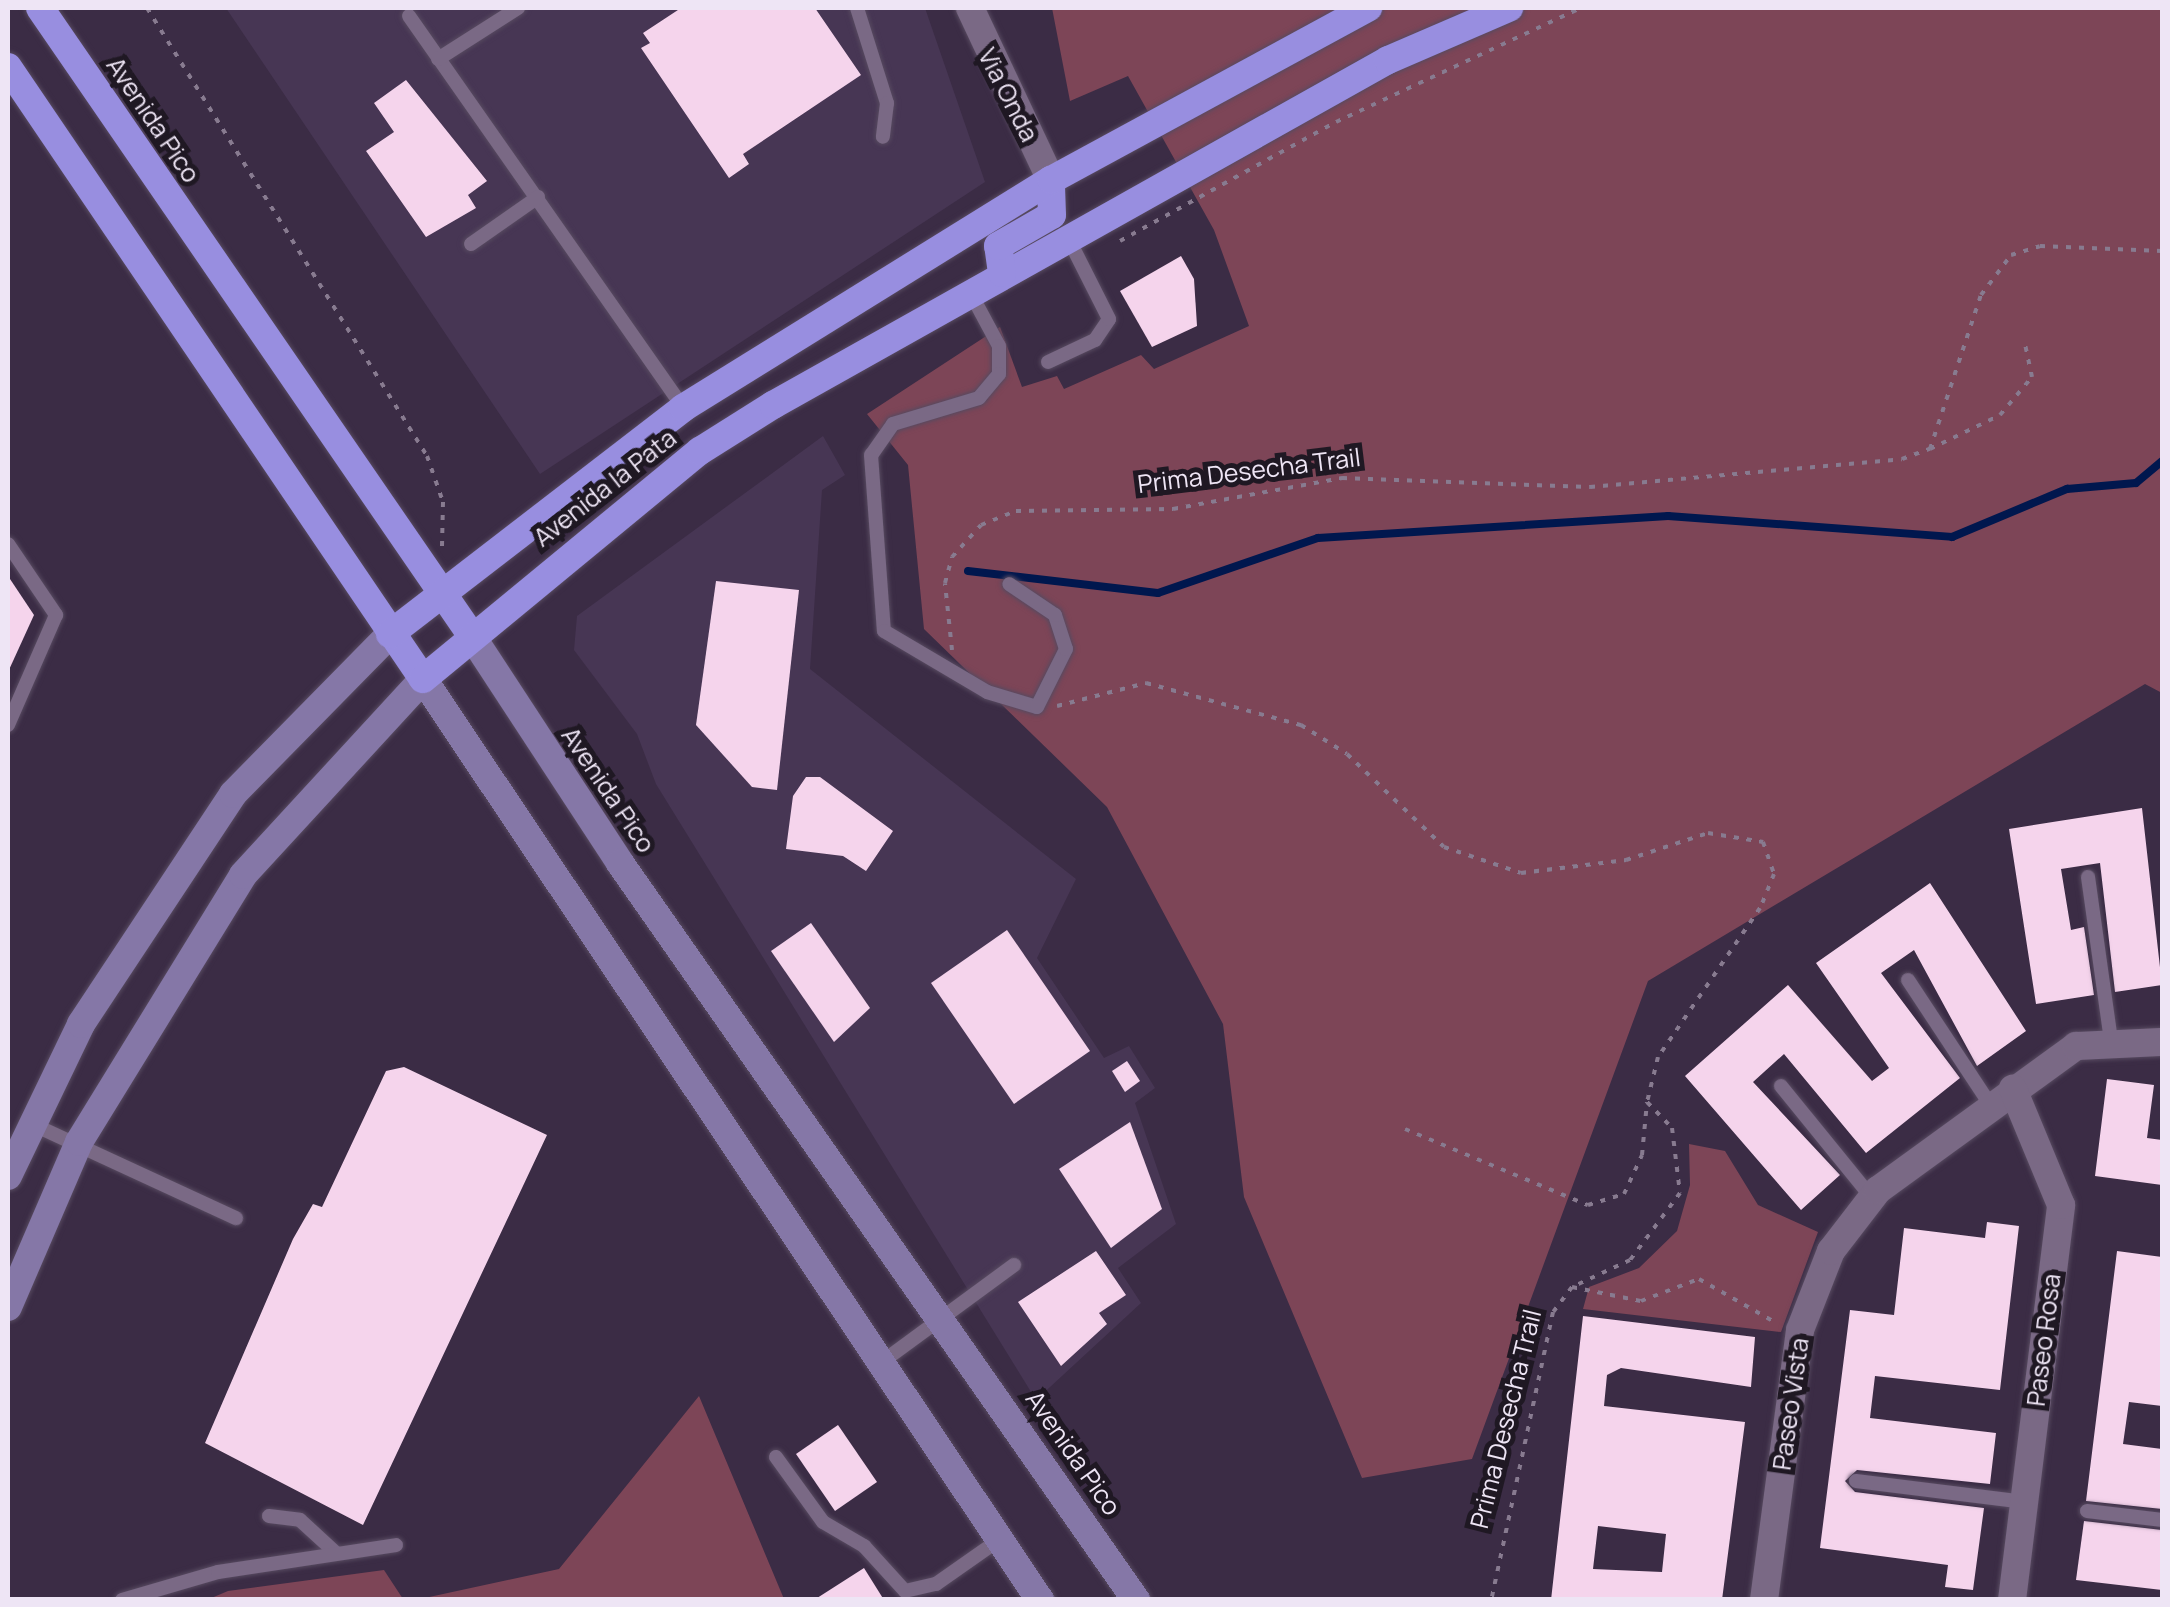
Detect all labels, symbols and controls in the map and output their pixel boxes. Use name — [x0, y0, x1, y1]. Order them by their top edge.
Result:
street label: Via Onda — [972, 43, 1044, 147]
street label: Avenida Pico — [100, 52, 206, 188]
street label: Avenida la Pata — [528, 423, 682, 553]
street label: Prima Desecha Trail — [1136, 442, 1362, 500]
street label: Avenida Pico — [555, 722, 661, 858]
street label: Paseo Rosa — [2021, 1272, 2067, 1408]
street label: Prima Desecha Trail — [1464, 1306, 1548, 1532]
street label: Paseo Vista — [1767, 1336, 1815, 1472]
street label: Avenida Pico — [1019, 1385, 1127, 1521]

